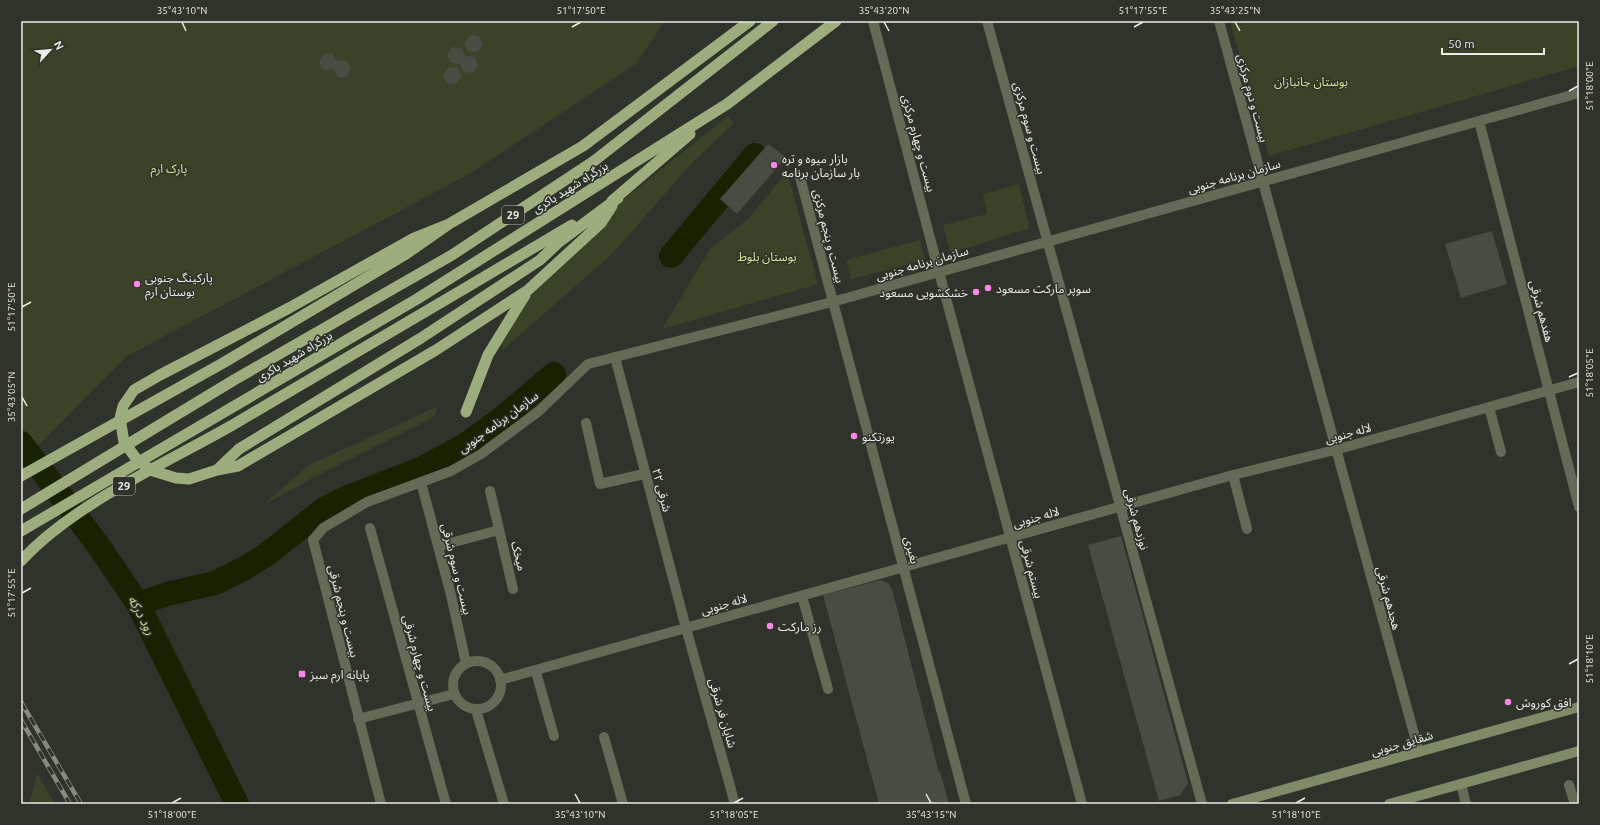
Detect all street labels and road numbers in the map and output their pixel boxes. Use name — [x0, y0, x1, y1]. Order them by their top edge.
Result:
street label: بیست و دوم مرکزی — [1232, 52, 1271, 144]
street label: بیست و سوم مرکزی — [1009, 80, 1049, 176]
street label: بیست و چهارم مرکزی — [897, 93, 938, 194]
street label: سازمان برنامه جنوبی — [1186, 157, 1282, 196]
street label: بزرگراه شهید باکری — [530, 159, 611, 216]
street label: بیست و پنجم مرکزی — [808, 188, 847, 285]
road number: 29 — [502, 206, 524, 224]
street label: سازمان برنامه جنوبی — [874, 244, 970, 283]
street label: هفدهم شرقی — [1525, 279, 1557, 344]
street label: بزرگراه شهید باکری — [254, 328, 335, 385]
street label: سازمان برنامه جنوبی — [455, 389, 541, 456]
street label: لاله جنوبی — [1323, 421, 1373, 446]
street label: ۲۲ شرقی — [649, 467, 674, 513]
road number: 29 — [113, 477, 135, 495]
street label: نوزدهم شرقی — [1120, 487, 1151, 552]
street label: لاله جنوبی — [1011, 504, 1061, 531]
street label: بیست و سوم شرقی — [436, 522, 475, 617]
street label: بغیری — [901, 535, 922, 565]
street label: بیستم شرقی — [1015, 538, 1046, 600]
street label: میخک — [508, 540, 529, 572]
street label: بیست و پنجم شرقی — [323, 563, 362, 659]
street label: هجدهم شرقی — [1371, 565, 1404, 632]
street label: لاله جنوبی — [699, 591, 749, 618]
street label: بیست و چهارم شرقی — [398, 613, 439, 713]
street label: شایان فر شرقی — [706, 677, 739, 750]
street label: شقایق جنوبی — [1370, 728, 1435, 760]

